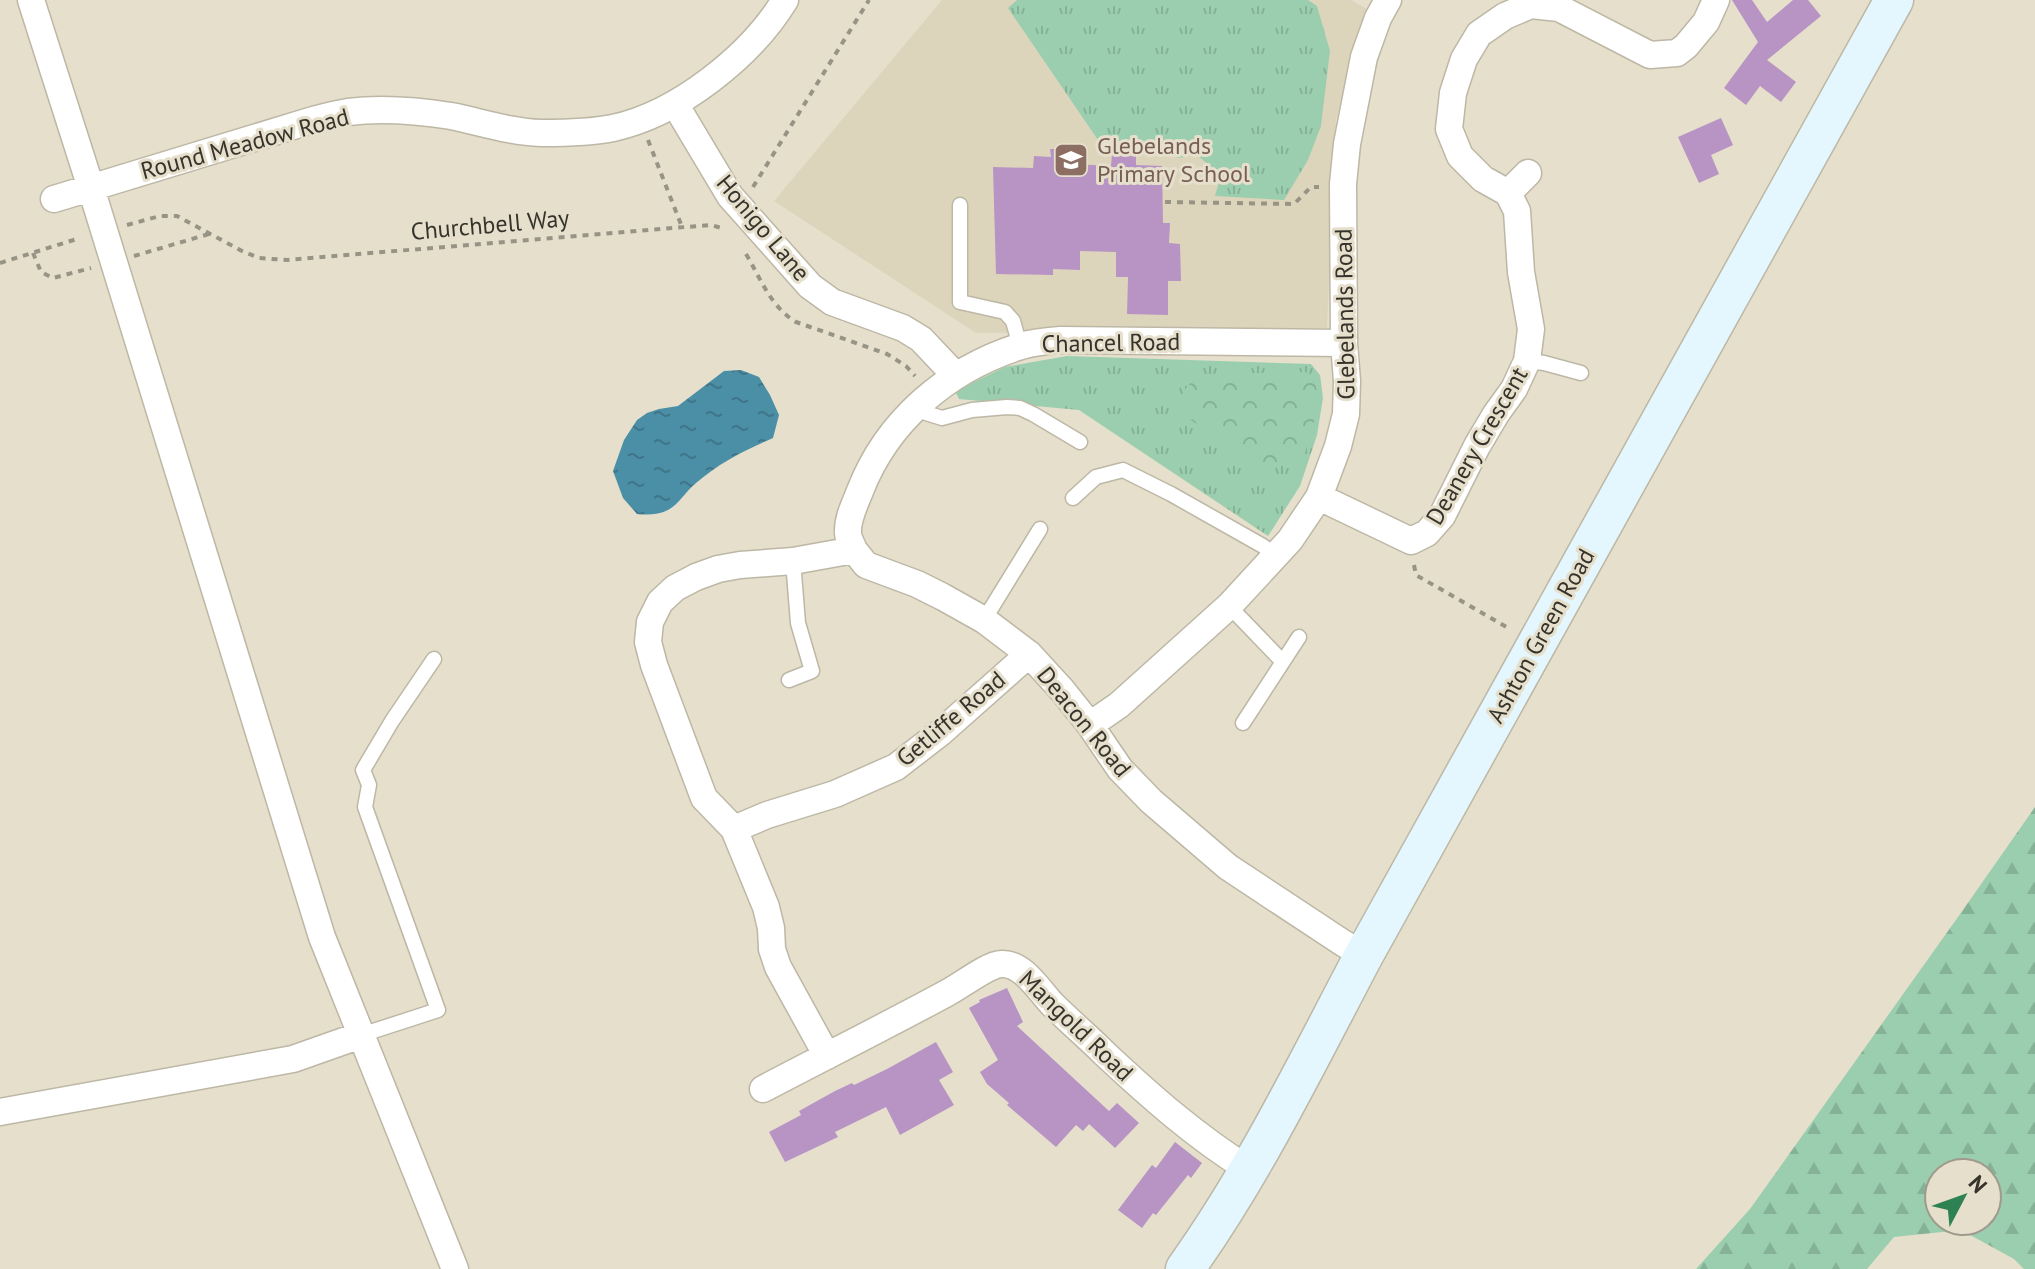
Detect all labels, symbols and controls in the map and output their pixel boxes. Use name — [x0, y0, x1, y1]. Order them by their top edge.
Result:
street label: Round Meadow Road — [137, 101, 352, 186]
place label: Glebelands Primary School — [1097, 130, 1250, 189]
school or university icon: Glebelands Primary School — [1052, 141, 1090, 179]
street label: Honigo Lane — [710, 168, 817, 287]
street label: Churchbell Way — [409, 202, 570, 247]
street label: Glebelands Road — [1328, 228, 1361, 400]
street label: Chancel Road — [1041, 326, 1181, 359]
street label: Deanery Crescent — [1419, 361, 1534, 530]
street label: Ashton Green Road — [1480, 543, 1601, 728]
street label: Deacon Road — [1030, 660, 1138, 783]
street label: Getliffe Road — [890, 664, 1012, 773]
street label: Mangold Road — [1013, 963, 1140, 1088]
north arrow — [1923, 1157, 2003, 1237]
text: N — [1963, 1169, 1993, 1199]

